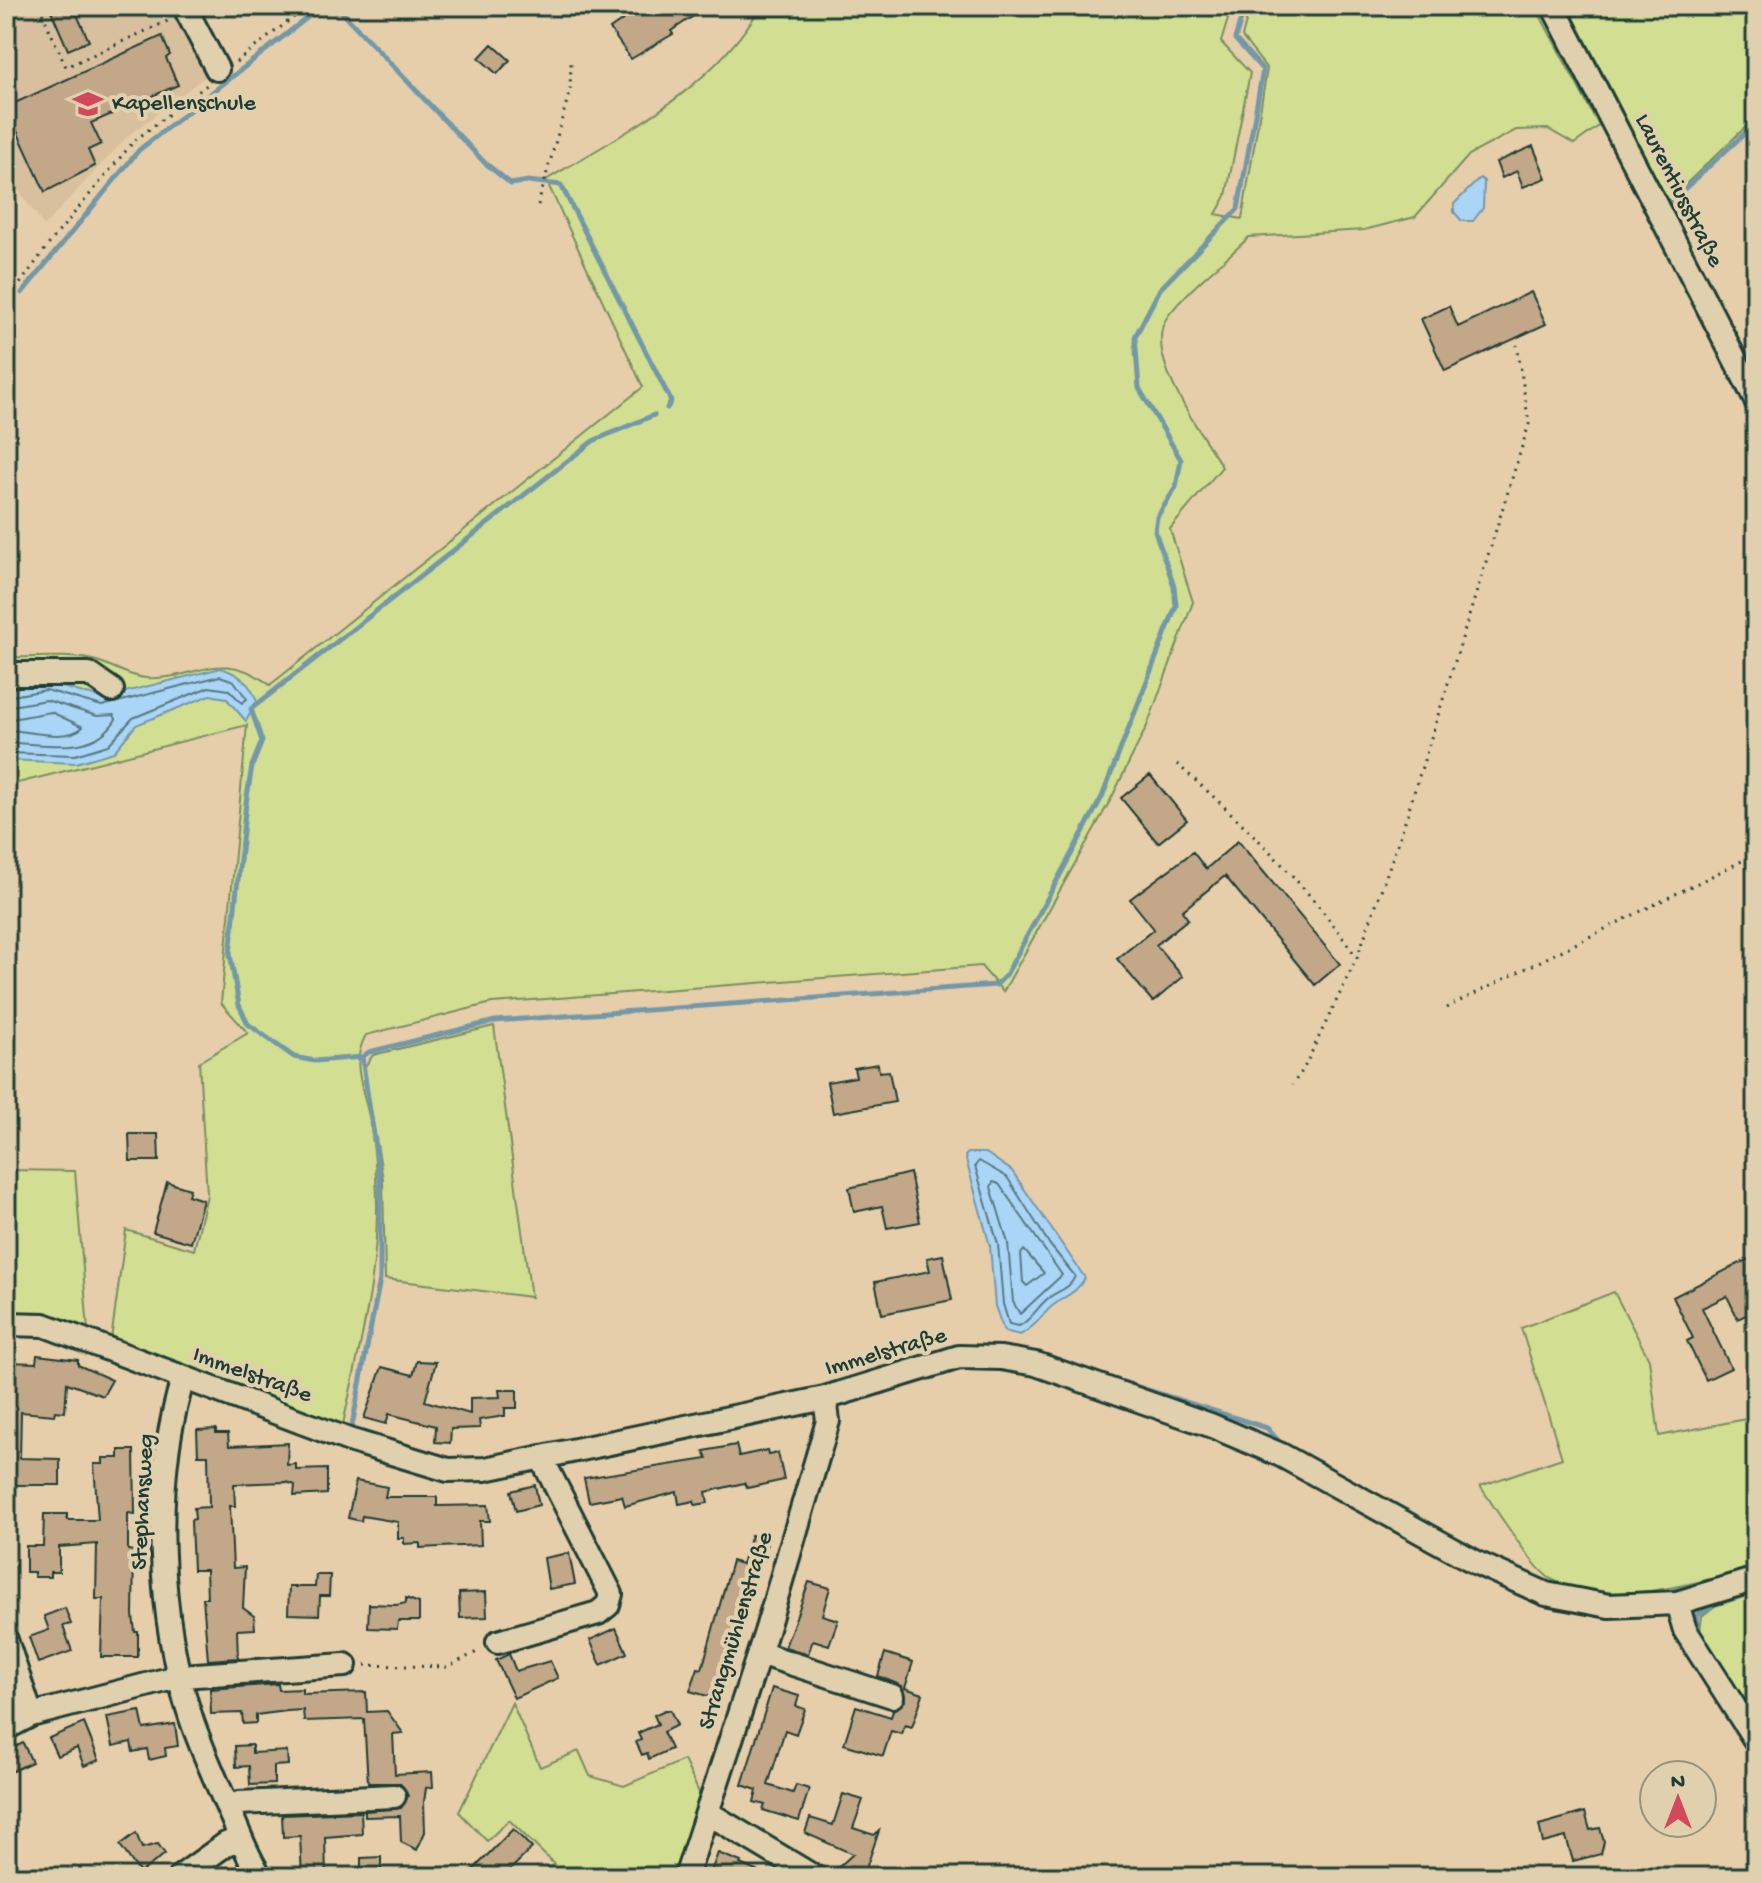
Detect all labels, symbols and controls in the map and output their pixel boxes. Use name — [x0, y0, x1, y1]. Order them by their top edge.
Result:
school or university icon: Kapellenschule — [71, 87, 105, 121]
place label: Kapellenschule — [112, 90, 257, 119]
street label: Laurentiusstraße — [1627, 109, 1729, 273]
street label: Immelstraße — [822, 1322, 951, 1384]
street label: Immelstraße — [188, 1341, 316, 1411]
street label: Stephansweg — [126, 1433, 162, 1571]
street label: Strangmühlenstraße — [693, 1528, 781, 1733]
north arrow — [1638, 1759, 1718, 1839]
text: N — [1671, 1770, 1685, 1796]

